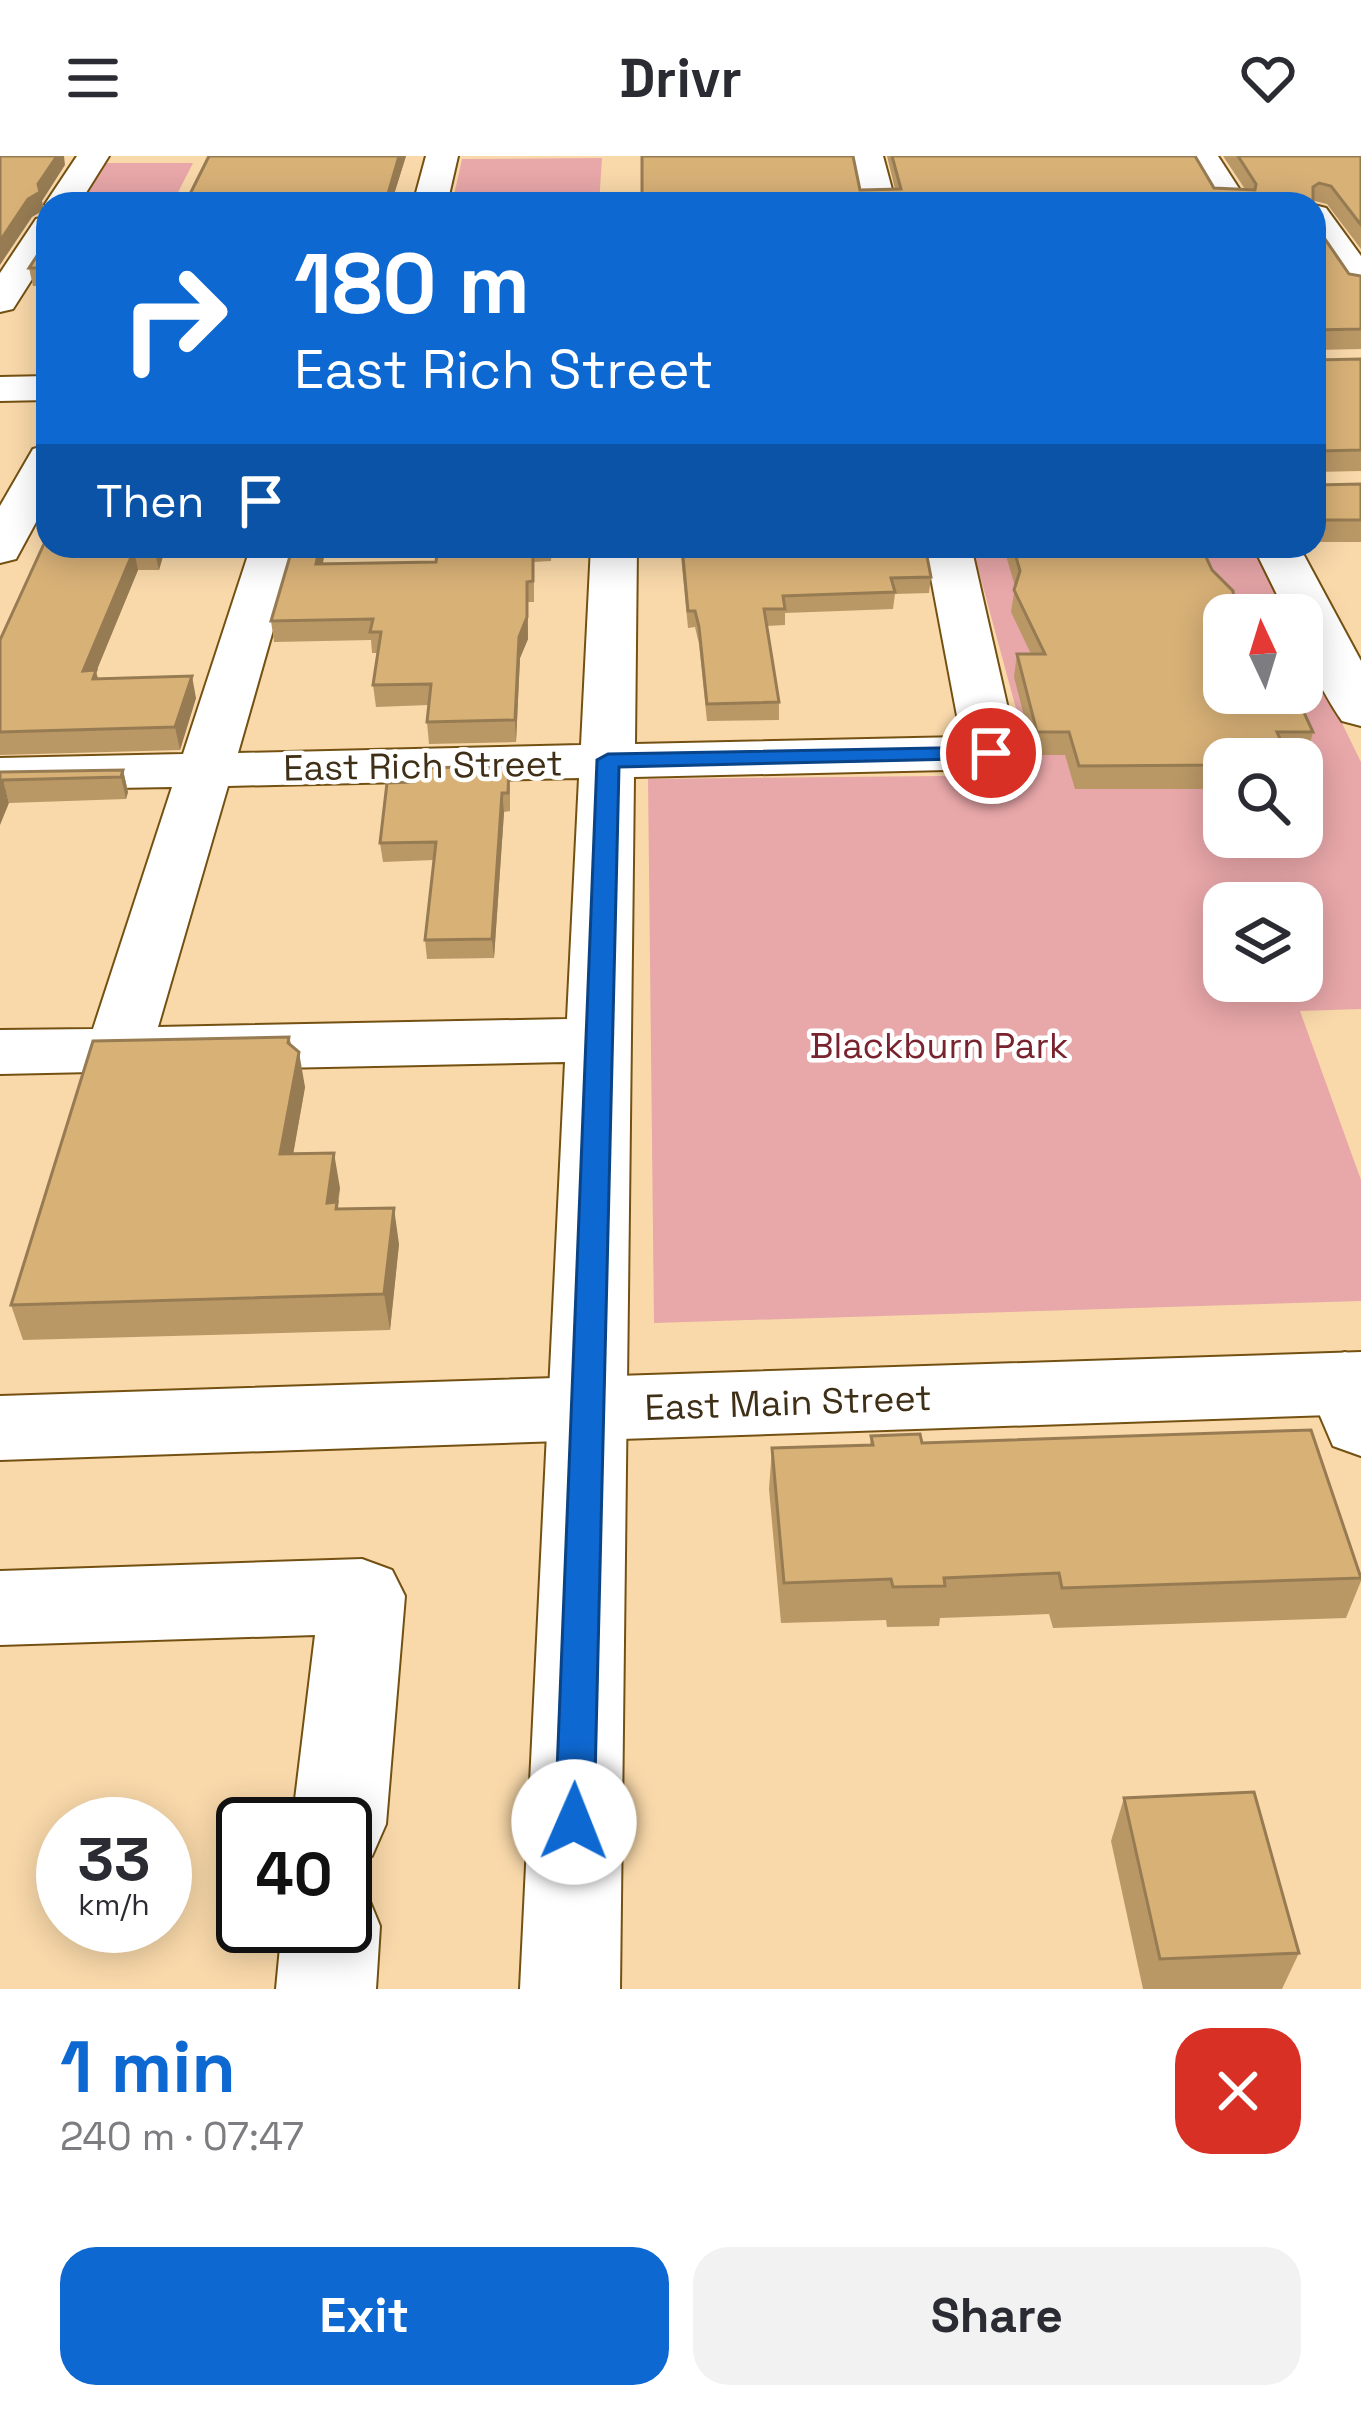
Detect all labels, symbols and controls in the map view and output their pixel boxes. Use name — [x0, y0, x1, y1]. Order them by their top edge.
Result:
text: Drivr — [619, 44, 742, 113]
icon: menu — [60, 45, 126, 111]
icon: heart — [1235, 45, 1301, 111]
text: 180 m — [294, 230, 530, 338]
icon: right — [96, 240, 252, 396]
text: East Rich Street — [294, 335, 713, 404]
icon: arrive — [228, 468, 294, 534]
text: Then — [96, 473, 204, 530]
north arrow — [1203, 594, 1323, 714]
map controls — [1203, 594, 1323, 1002]
pin — [940, 702, 1042, 804]
icon: arrive — [958, 720, 1024, 786]
button: search — [1203, 738, 1323, 858]
street label: East Rich Street — [283, 741, 563, 791]
button: layers — [1203, 882, 1323, 1002]
park label: Blackburn Park — [810, 1023, 1068, 1069]
street label: East Main Street — [644, 1375, 932, 1431]
position arrow — [511, 1759, 637, 1885]
speed limit sign: 40 — [216, 1797, 372, 1953]
text: 33 — [78, 1821, 150, 1898]
text: km/h — [78, 1885, 150, 1924]
text: 1 min — [60, 2021, 236, 2113]
button: close — [1175, 2028, 1301, 2154]
text: 240 m · 07:47 — [60, 2112, 304, 2161]
button: Exit — [60, 2247, 669, 2385]
button: Share — [693, 2247, 1301, 2385]

